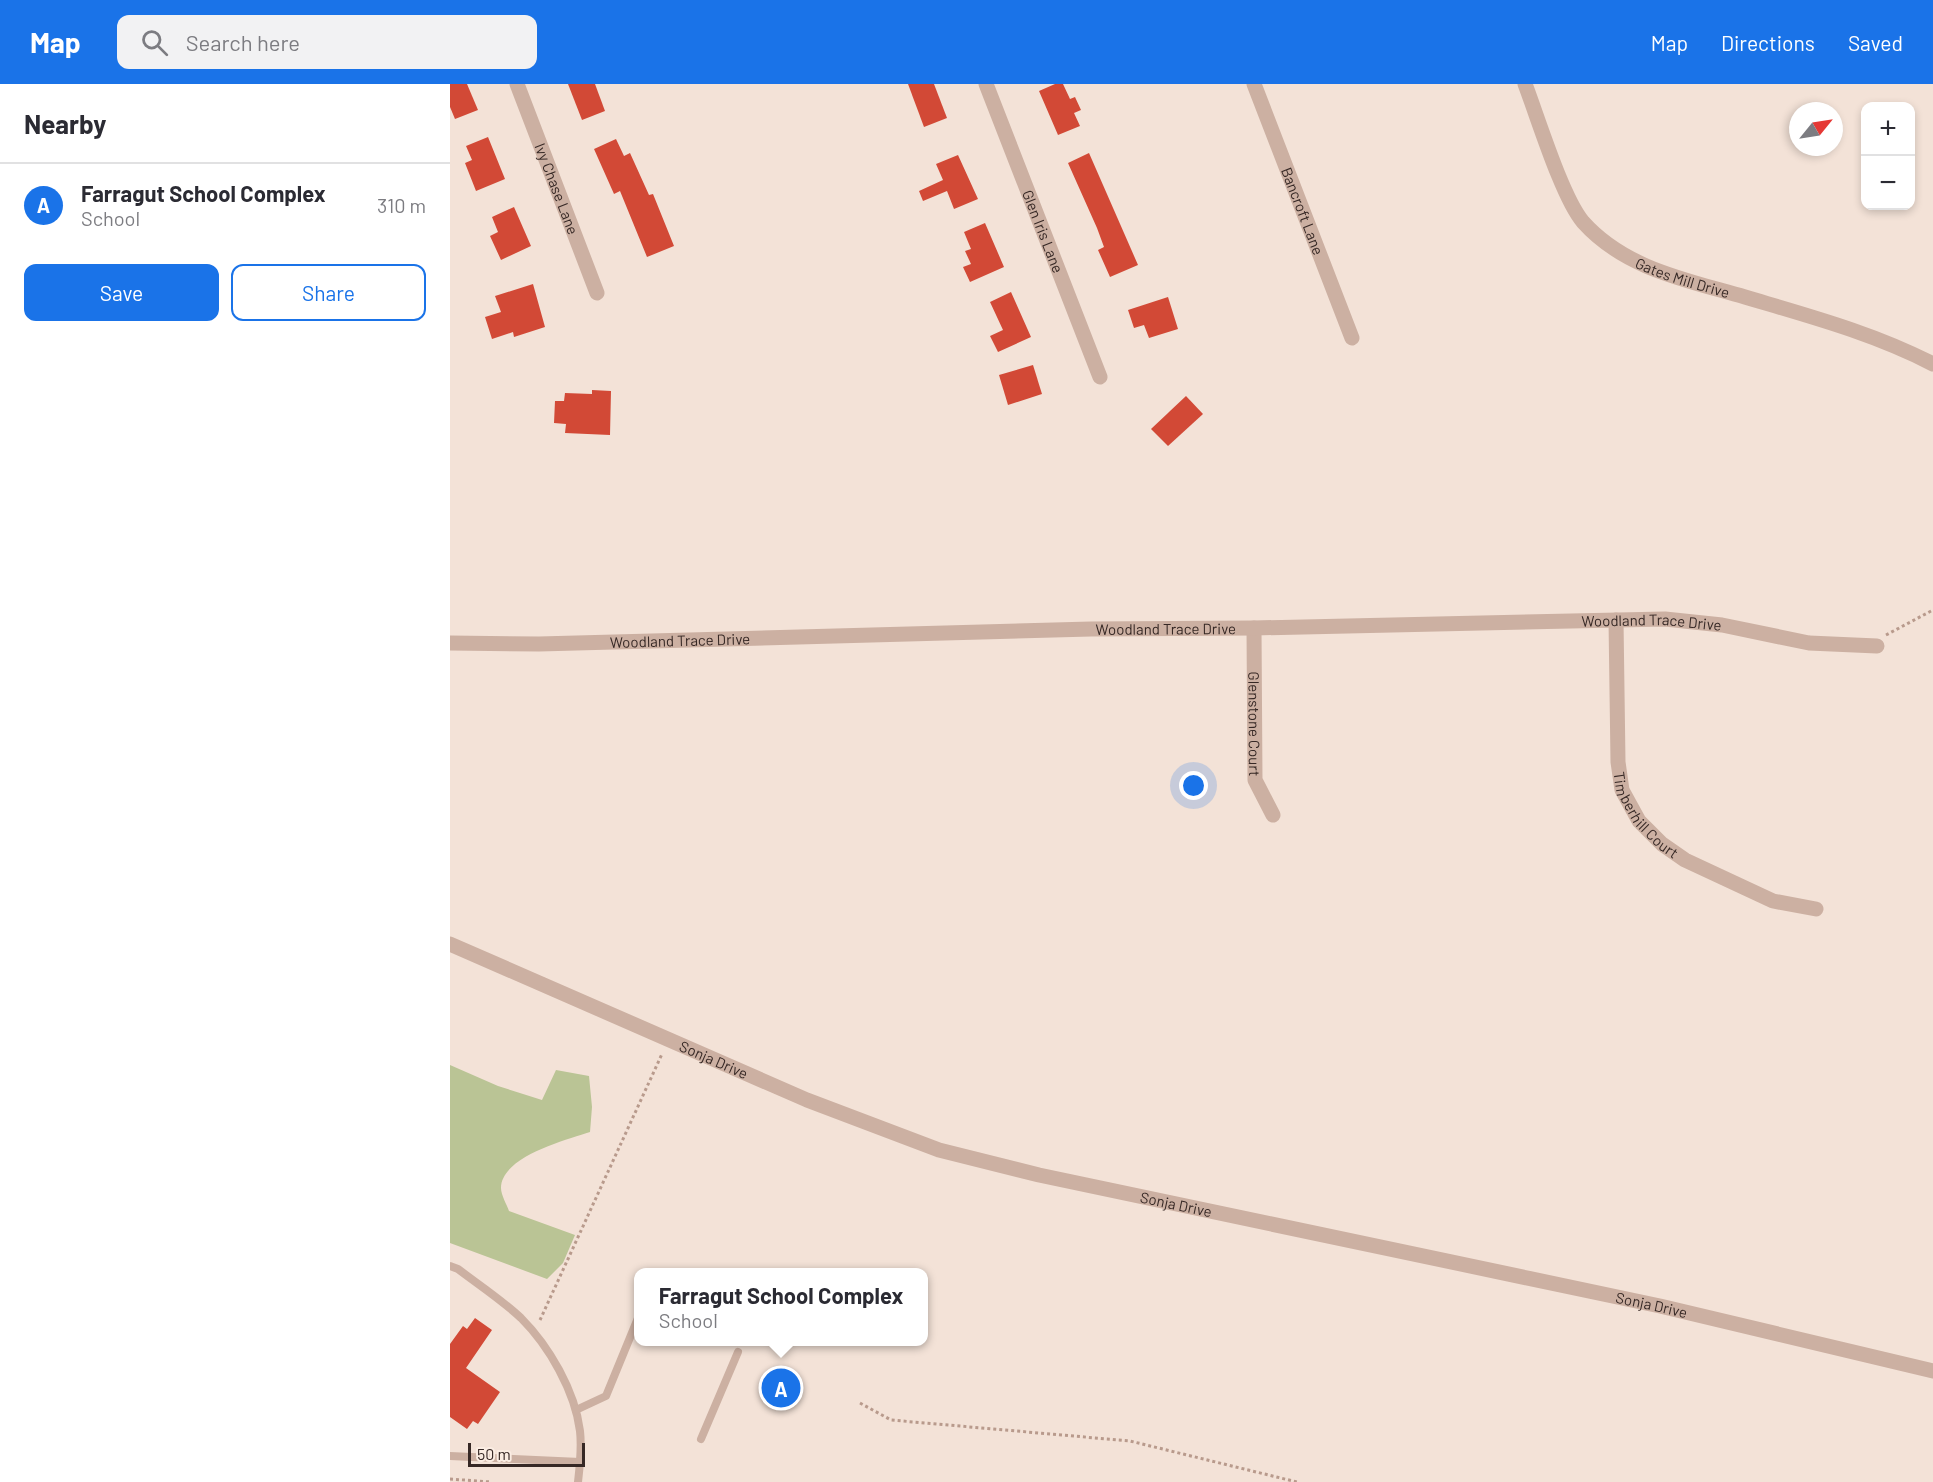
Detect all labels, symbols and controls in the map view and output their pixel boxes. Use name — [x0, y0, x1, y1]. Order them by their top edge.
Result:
search box — [117, 15, 537, 69]
text: Map — [30, 25, 81, 59]
icon: search — [138, 26, 171, 59]
text: Search here — [186, 29, 300, 55]
text: Map — [1651, 30, 1688, 55]
text: Directions — [1721, 30, 1815, 55]
text: Saved — [1848, 30, 1903, 55]
north arrow — [1789, 102, 1843, 156]
map controls — [1861, 102, 1915, 210]
button: + — [1861, 102, 1915, 156]
text: Nearby — [24, 108, 106, 139]
street label: Ivy Chase Lane — [531, 140, 583, 237]
button: − — [1861, 156, 1915, 210]
street label: Bancroft Lane — [1278, 165, 1328, 257]
text: Farragut School Complex — [81, 180, 326, 206]
street label: Glen Iris Lane — [1019, 187, 1068, 275]
text: A — [37, 193, 50, 217]
text: 310 m — [377, 193, 426, 217]
text: School — [81, 206, 140, 230]
street label: Gates Mill Drive — [1633, 253, 1732, 301]
button: Save — [24, 264, 219, 321]
button: Share — [231, 264, 426, 321]
street label: Woodland Trace Drive — [1581, 610, 1723, 634]
street label: Woodland Trace Drive — [1096, 619, 1236, 638]
street label: Woodland Trace Drive — [610, 629, 750, 651]
street label: Glenstone Court — [1245, 672, 1264, 776]
street label: Timberhill Court — [1610, 770, 1682, 862]
your location — [1179, 771, 1208, 800]
street label: Sonja Drive — [677, 1036, 751, 1082]
street label: Sonja Drive — [1139, 1188, 1214, 1220]
popup — [634, 1268, 928, 1346]
text: Farragut School Complex — [659, 1282, 903, 1308]
street label: Sonja Drive — [1614, 1288, 1689, 1321]
text: School — [659, 1308, 718, 1332]
pin: A — [762, 1366, 800, 1410]
scale bar — [468, 1440, 585, 1468]
text: 50 m — [477, 1444, 511, 1463]

